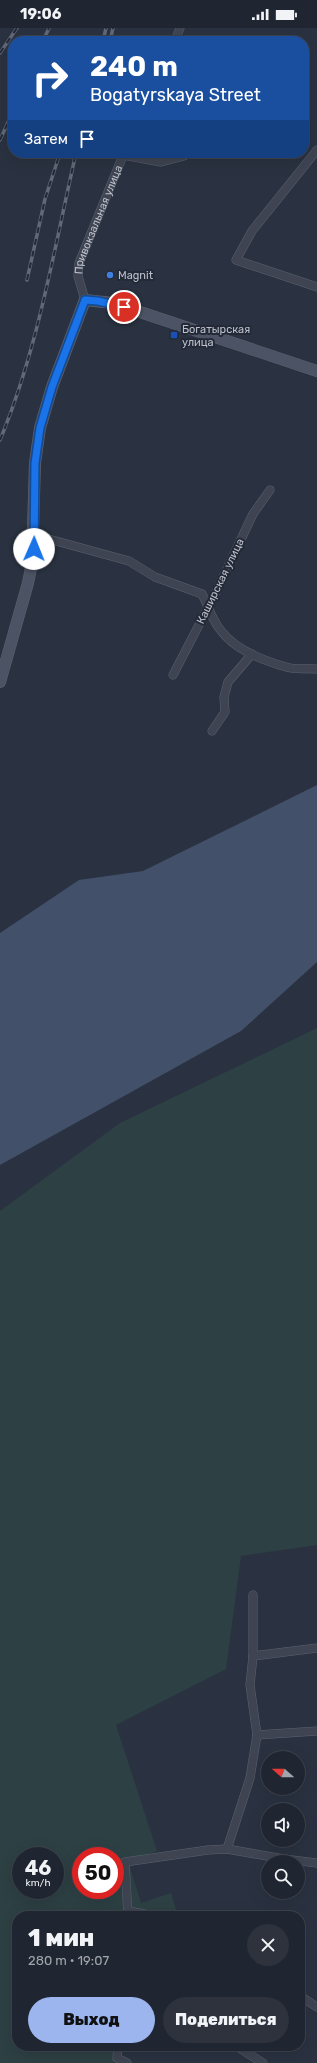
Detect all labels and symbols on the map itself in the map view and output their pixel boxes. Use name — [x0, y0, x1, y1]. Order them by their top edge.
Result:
street label: Привокзальная улица — [72, 163, 125, 275]
place label: Magnit — [118, 269, 154, 282]
marker: Magnit — [105, 270, 115, 280]
pin — [107, 290, 141, 324]
place label: Богатырская улица — [182, 323, 250, 349]
marker: Богатырская улица — [169, 330, 179, 340]
position arrow — [13, 528, 55, 570]
street label: Каширская улица — [194, 536, 247, 626]
north arrow — [261, 1751, 305, 1795]
speed limit sign: 50 — [72, 1847, 124, 1899]

